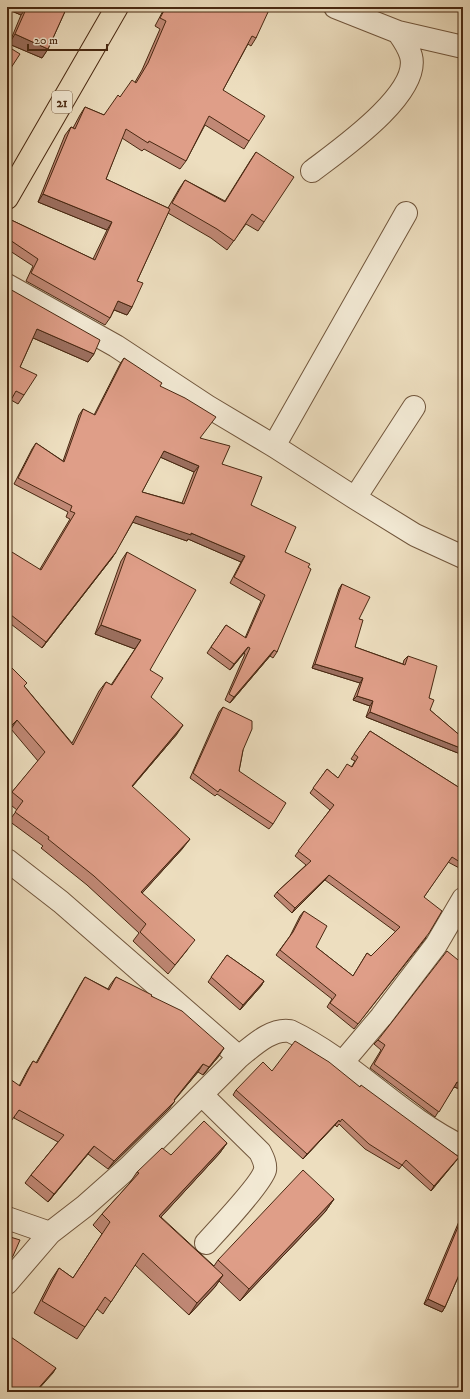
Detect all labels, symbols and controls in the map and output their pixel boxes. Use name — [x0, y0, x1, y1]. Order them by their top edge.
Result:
scale bar — [28, 26, 107, 52]
text: 20 m — [34, 33, 58, 48]
road number: 21 — [52, 91, 72, 113]

